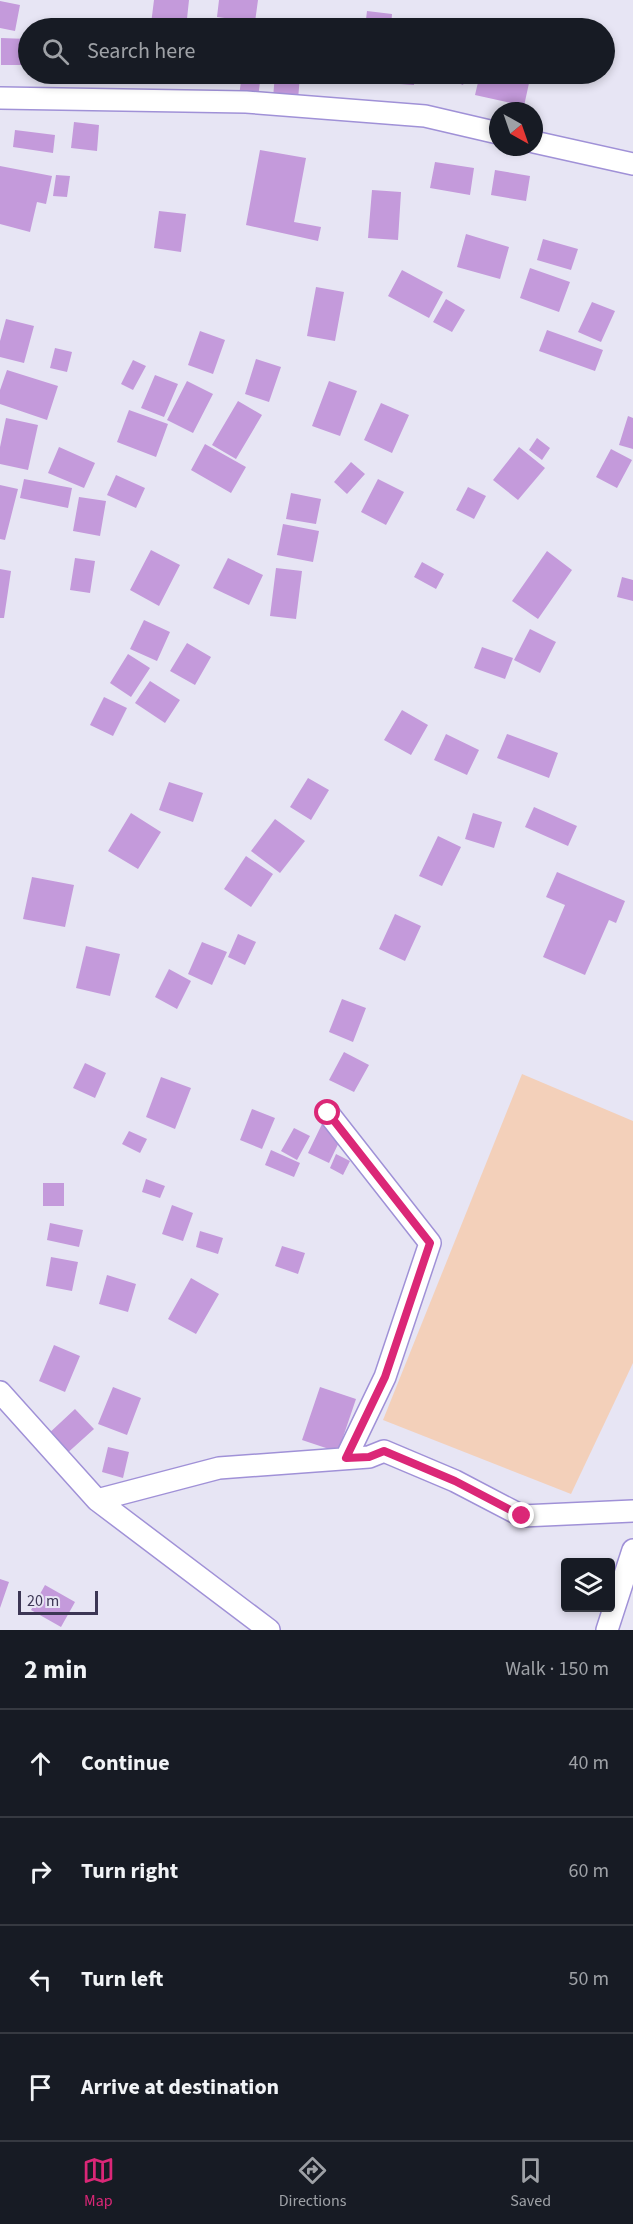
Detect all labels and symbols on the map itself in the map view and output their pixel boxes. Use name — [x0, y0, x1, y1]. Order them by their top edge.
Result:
north arrow — [489, 102, 543, 156]
route start — [314, 1099, 340, 1125]
route end — [508, 1502, 534, 1528]
scale bar — [18, 1588, 98, 1616]

